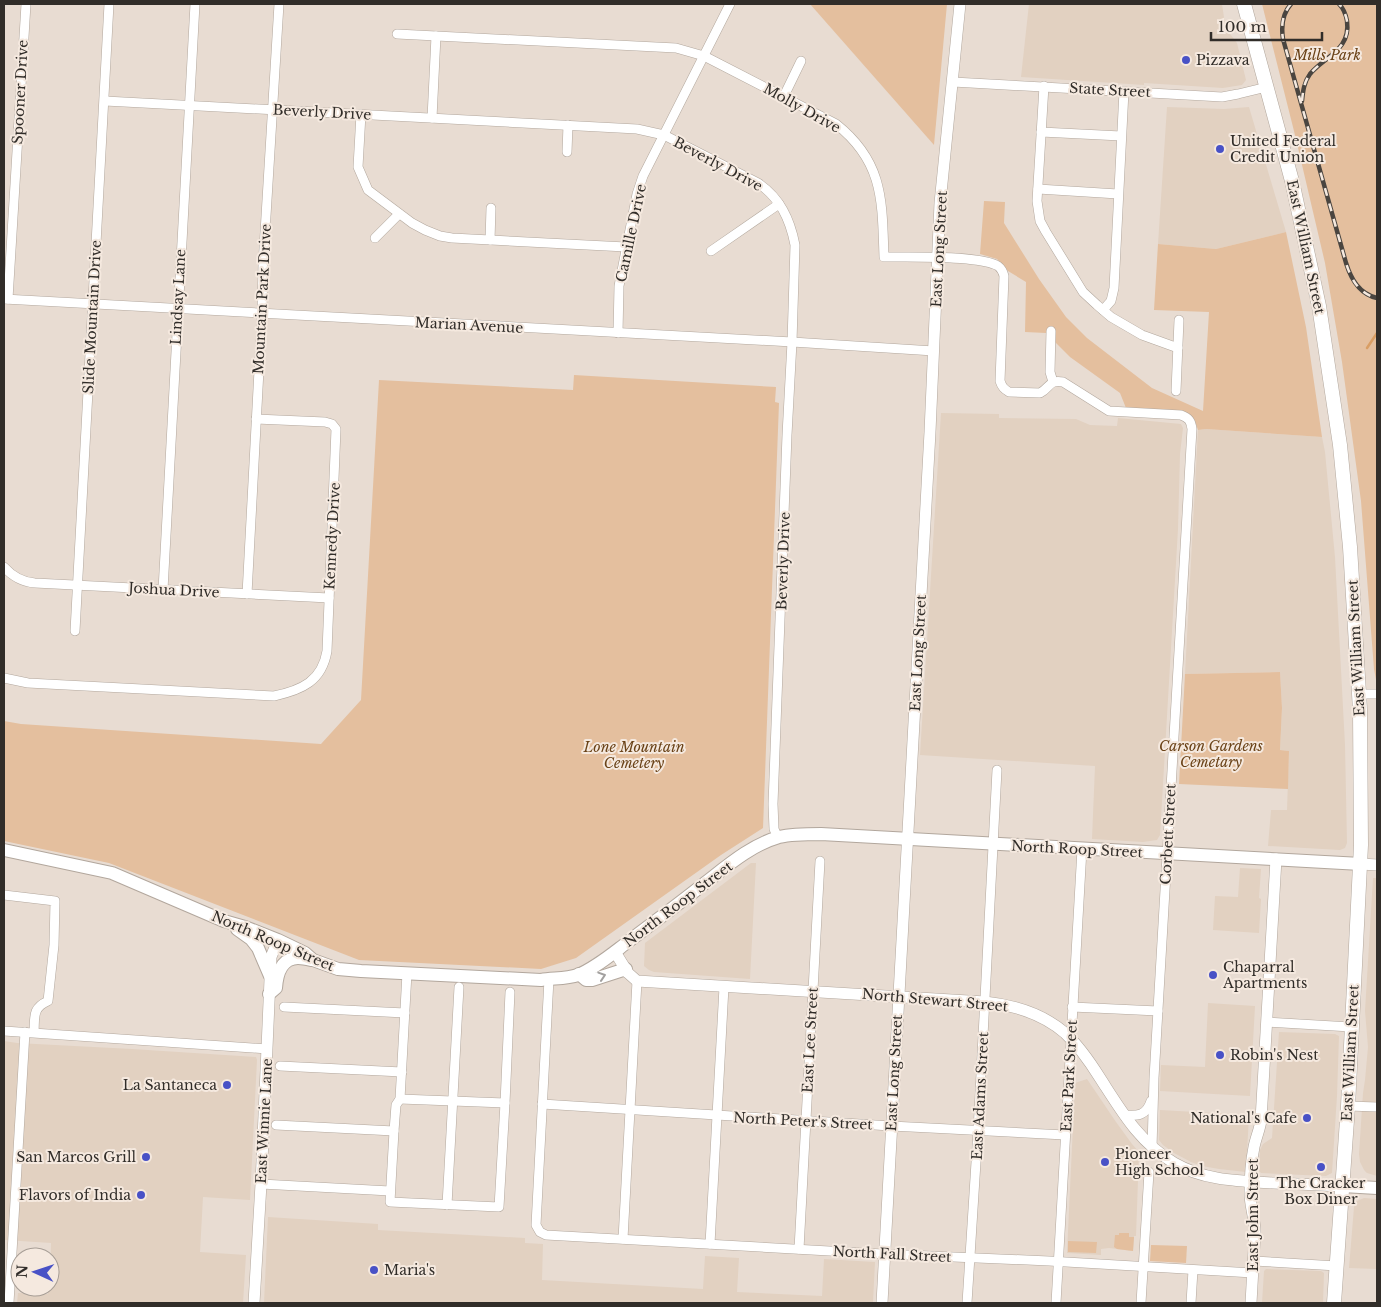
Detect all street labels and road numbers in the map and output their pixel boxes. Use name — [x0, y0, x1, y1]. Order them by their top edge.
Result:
street label: Spooner Drive — [8, 39, 32, 145]
street label: Molly Drive — [760, 79, 844, 137]
street label: State Street — [1069, 79, 1152, 101]
street label: Beverly Drive — [272, 100, 372, 124]
street label: Beverly Drive — [670, 133, 766, 195]
street label: East William Street — [1283, 178, 1329, 317]
street label: Camille Drive — [612, 182, 650, 284]
street label: East Long Street — [927, 189, 951, 308]
street label: Mountain Park Drive — [249, 223, 275, 375]
street label: Slide Mountain Drive — [79, 239, 105, 395]
street label: Lindsay Lane — [166, 249, 190, 345]
street label: Marian Avenue — [414, 313, 524, 337]
street label: Kennedy Drive — [320, 482, 344, 590]
street label: Beverly Drive — [772, 511, 794, 611]
street label: East William Street — [1343, 578, 1369, 717]
street label: Joshua Drive — [126, 579, 220, 601]
street label: East Long Street — [906, 593, 930, 712]
street label: Corbett Street — [1156, 782, 1180, 885]
street label: North Roop Street — [1011, 837, 1144, 861]
street label: North Roop Street — [620, 857, 737, 951]
street label: North Roop Street — [209, 907, 338, 975]
street label: East William Street — [1337, 983, 1363, 1122]
street label: North Stewart Street — [861, 985, 1010, 1015]
street label: East Lee Street — [798, 986, 822, 1093]
street label: East Long Street — [882, 1013, 906, 1132]
street label: East Park Street — [1057, 1019, 1081, 1132]
street label: East Adams Street — [968, 1031, 992, 1161]
street label: East Winnie Lane — [252, 1058, 276, 1184]
street label: North Peter's Street — [733, 1108, 874, 1134]
street label: East John Street — [1244, 1158, 1262, 1272]
street label: North Fall Street — [832, 1242, 953, 1266]

